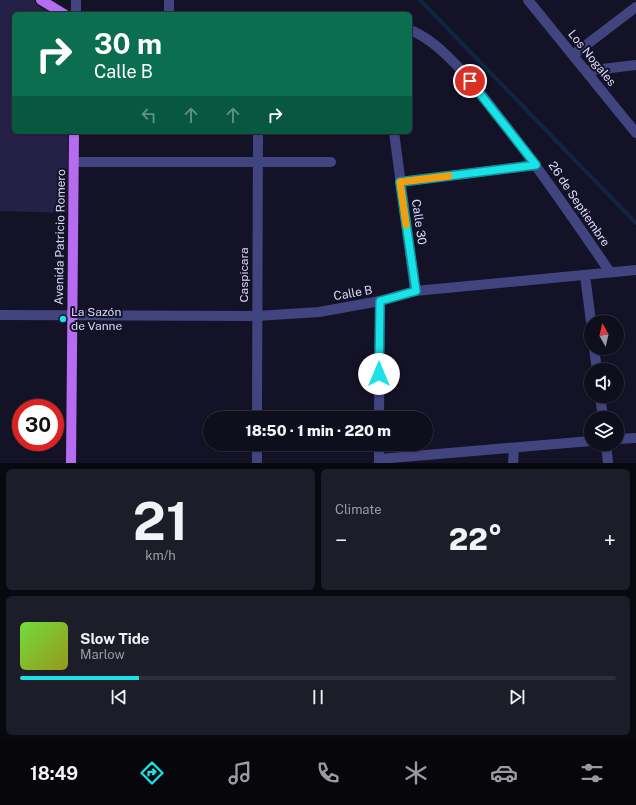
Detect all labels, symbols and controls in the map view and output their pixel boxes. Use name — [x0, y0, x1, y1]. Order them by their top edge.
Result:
text: 30 m — [94, 27, 162, 60]
street label: Los Nogales — [565, 27, 619, 89]
icon: right — [28, 28, 80, 80]
text: Calle B — [94, 61, 153, 82]
pin — [453, 64, 487, 98]
icon: arrive — [459, 70, 481, 92]
icon: left — [138, 104, 160, 126]
icon: ahead — [180, 104, 202, 126]
icon: ahead — [222, 104, 244, 126]
icon: right — [264, 104, 286, 126]
street label: 26 de Septiembre — [545, 159, 613, 249]
street label: Avenida Patricio Romero — [52, 169, 68, 305]
street label: Calle 30 — [409, 198, 429, 246]
street label: Caspicara — [237, 247, 251, 303]
street label: Calle B — [332, 283, 374, 303]
place label: La Sazón de Vanne — [71, 305, 123, 333]
marker: La Sazón de Vanne — [58, 314, 68, 324]
north arrow — [584, 315, 624, 355]
map controls — [584, 315, 624, 451]
position arrow — [358, 353, 400, 395]
button: sound — [584, 363, 624, 403]
speed limit sign: 30 — [12, 399, 64, 451]
button: layers — [584, 411, 624, 451]
text: 18:50 · 1 min · 220 m — [245, 422, 391, 439]
text: 21 — [133, 491, 188, 552]
text: Climate — [335, 502, 382, 517]
text: 22° — [449, 521, 502, 557]
text: − — [335, 527, 347, 553]
text: + — [604, 527, 616, 553]
text: km/h — [145, 548, 176, 563]
text: Slow Tide — [80, 630, 149, 647]
text: Marlow — [80, 647, 125, 662]
icon: previous — [108, 686, 130, 708]
icon: pause — [307, 686, 329, 708]
icon: next — [506, 686, 528, 708]
icon: directions — [138, 759, 166, 787]
icon: music — [226, 759, 254, 787]
icon: phone — [314, 759, 342, 787]
icon: climate — [402, 759, 430, 787]
icon: car — [490, 759, 518, 787]
icon: filters — [578, 759, 606, 787]
text: 18:49 — [30, 763, 78, 784]

